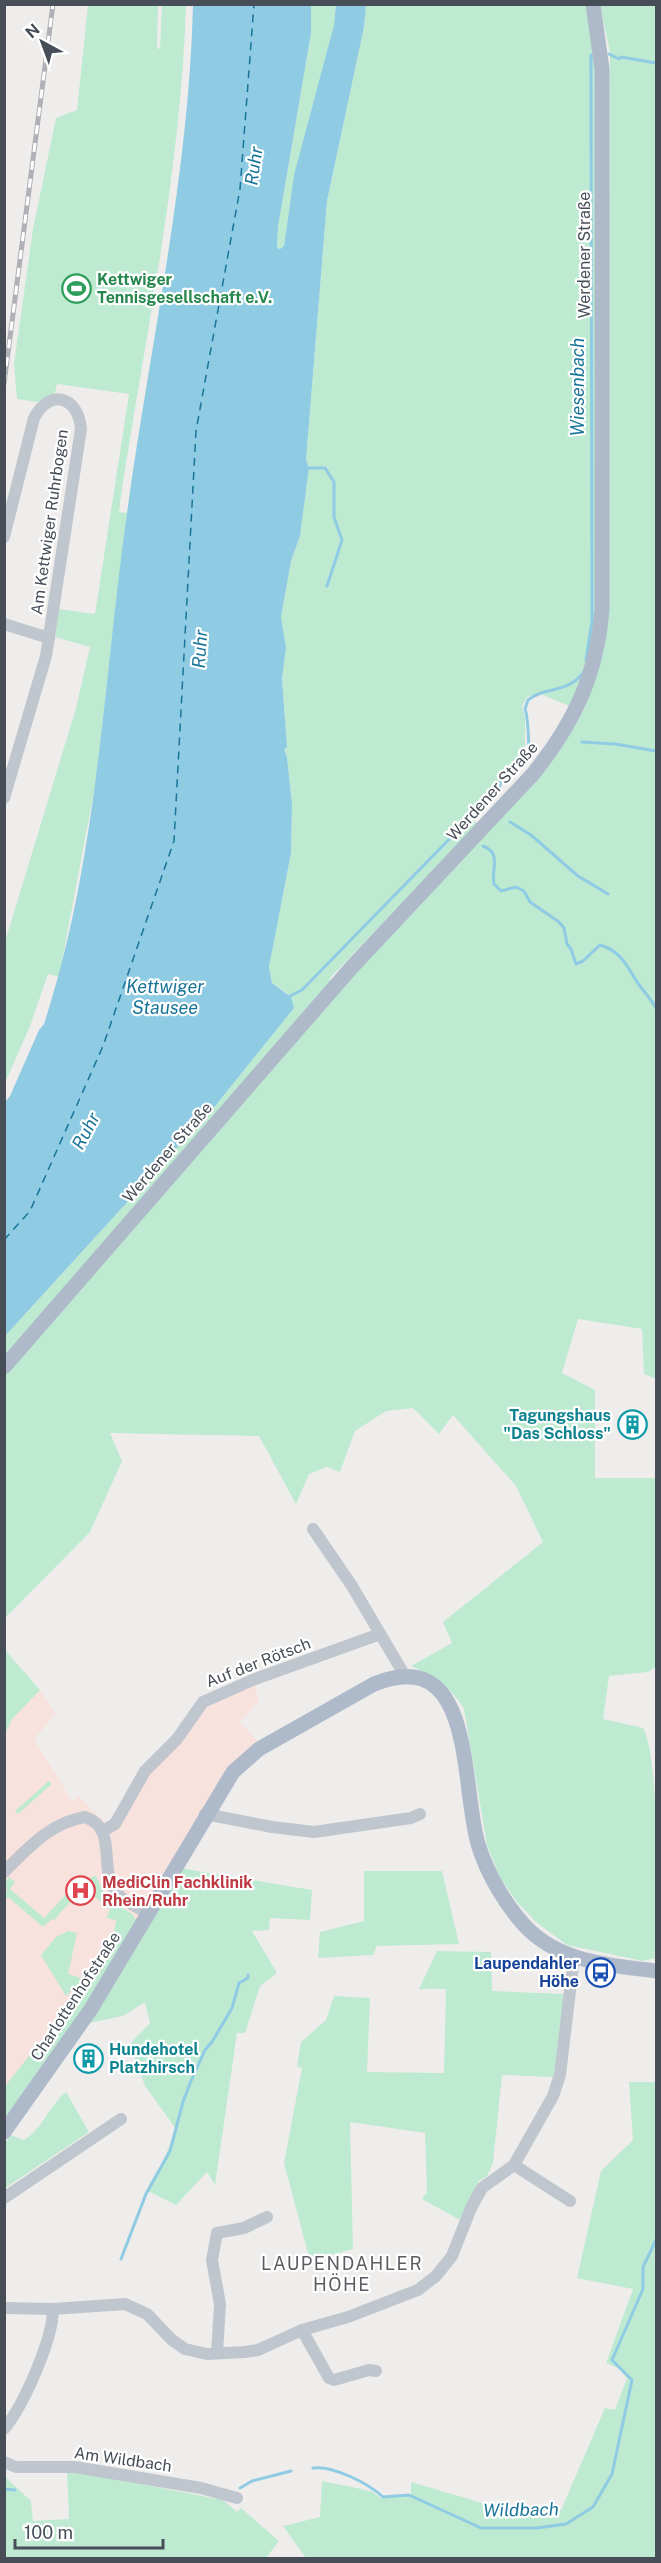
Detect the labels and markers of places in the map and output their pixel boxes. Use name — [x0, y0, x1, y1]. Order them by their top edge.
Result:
place label: Kettwiger Tennisgesellschaft e.V. — [97, 270, 272, 307]
sports icon: Kettwiger Tennisgesellschaft e.V. — [60, 272, 92, 304]
place label: Tagungshaus "Das Schloss" — [503, 1406, 611, 1443]
building icon: Tagungshaus "Das Schloss" — [616, 1408, 648, 1440]
place label: MediClin Fachklinik Rhein/Ruhr — [102, 1873, 253, 1910]
hospital icon: MediClin Fachklinik Rhein/Ruhr — [65, 1875, 97, 1907]
place label: Laupendahler Höhe — [474, 1954, 579, 1991]
bus stop icon: Laupendahler Höhe — [584, 1956, 616, 1988]
place label: Hundehotel Platzhirsch — [109, 2040, 199, 2077]
building icon: Hundehotel Platzhirsch — [72, 2042, 104, 2074]

